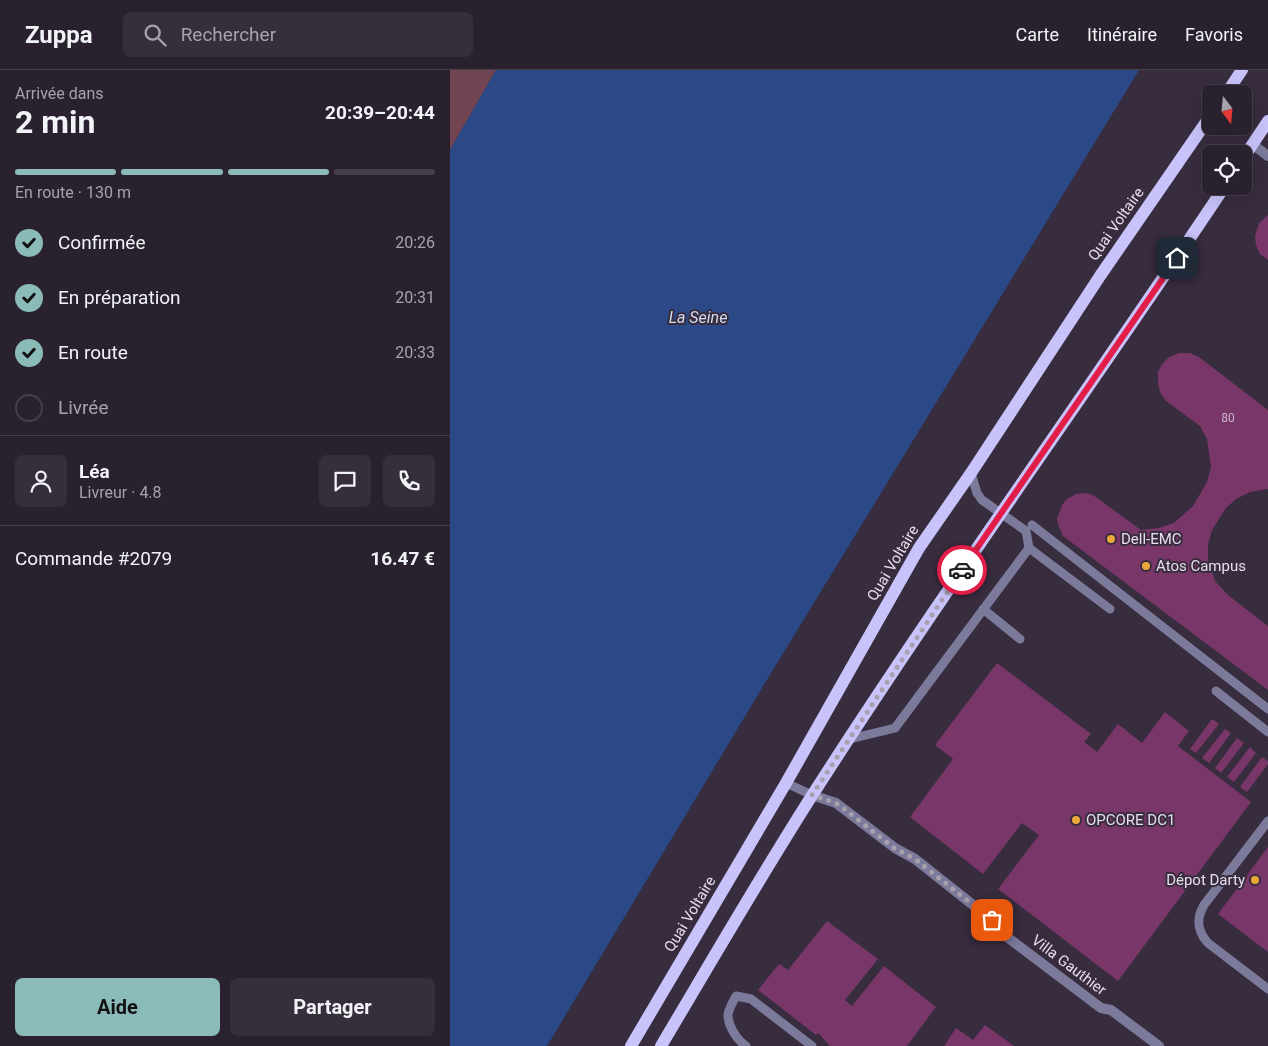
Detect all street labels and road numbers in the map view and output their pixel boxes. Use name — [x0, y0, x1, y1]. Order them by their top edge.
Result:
street label: Quai Voltaire — [1084, 184, 1148, 264]
street label: Quai Voltaire — [863, 522, 923, 604]
street label: Quai Voltaire — [660, 873, 720, 955]
street label: Villa Gauthier — [1028, 931, 1110, 999]

